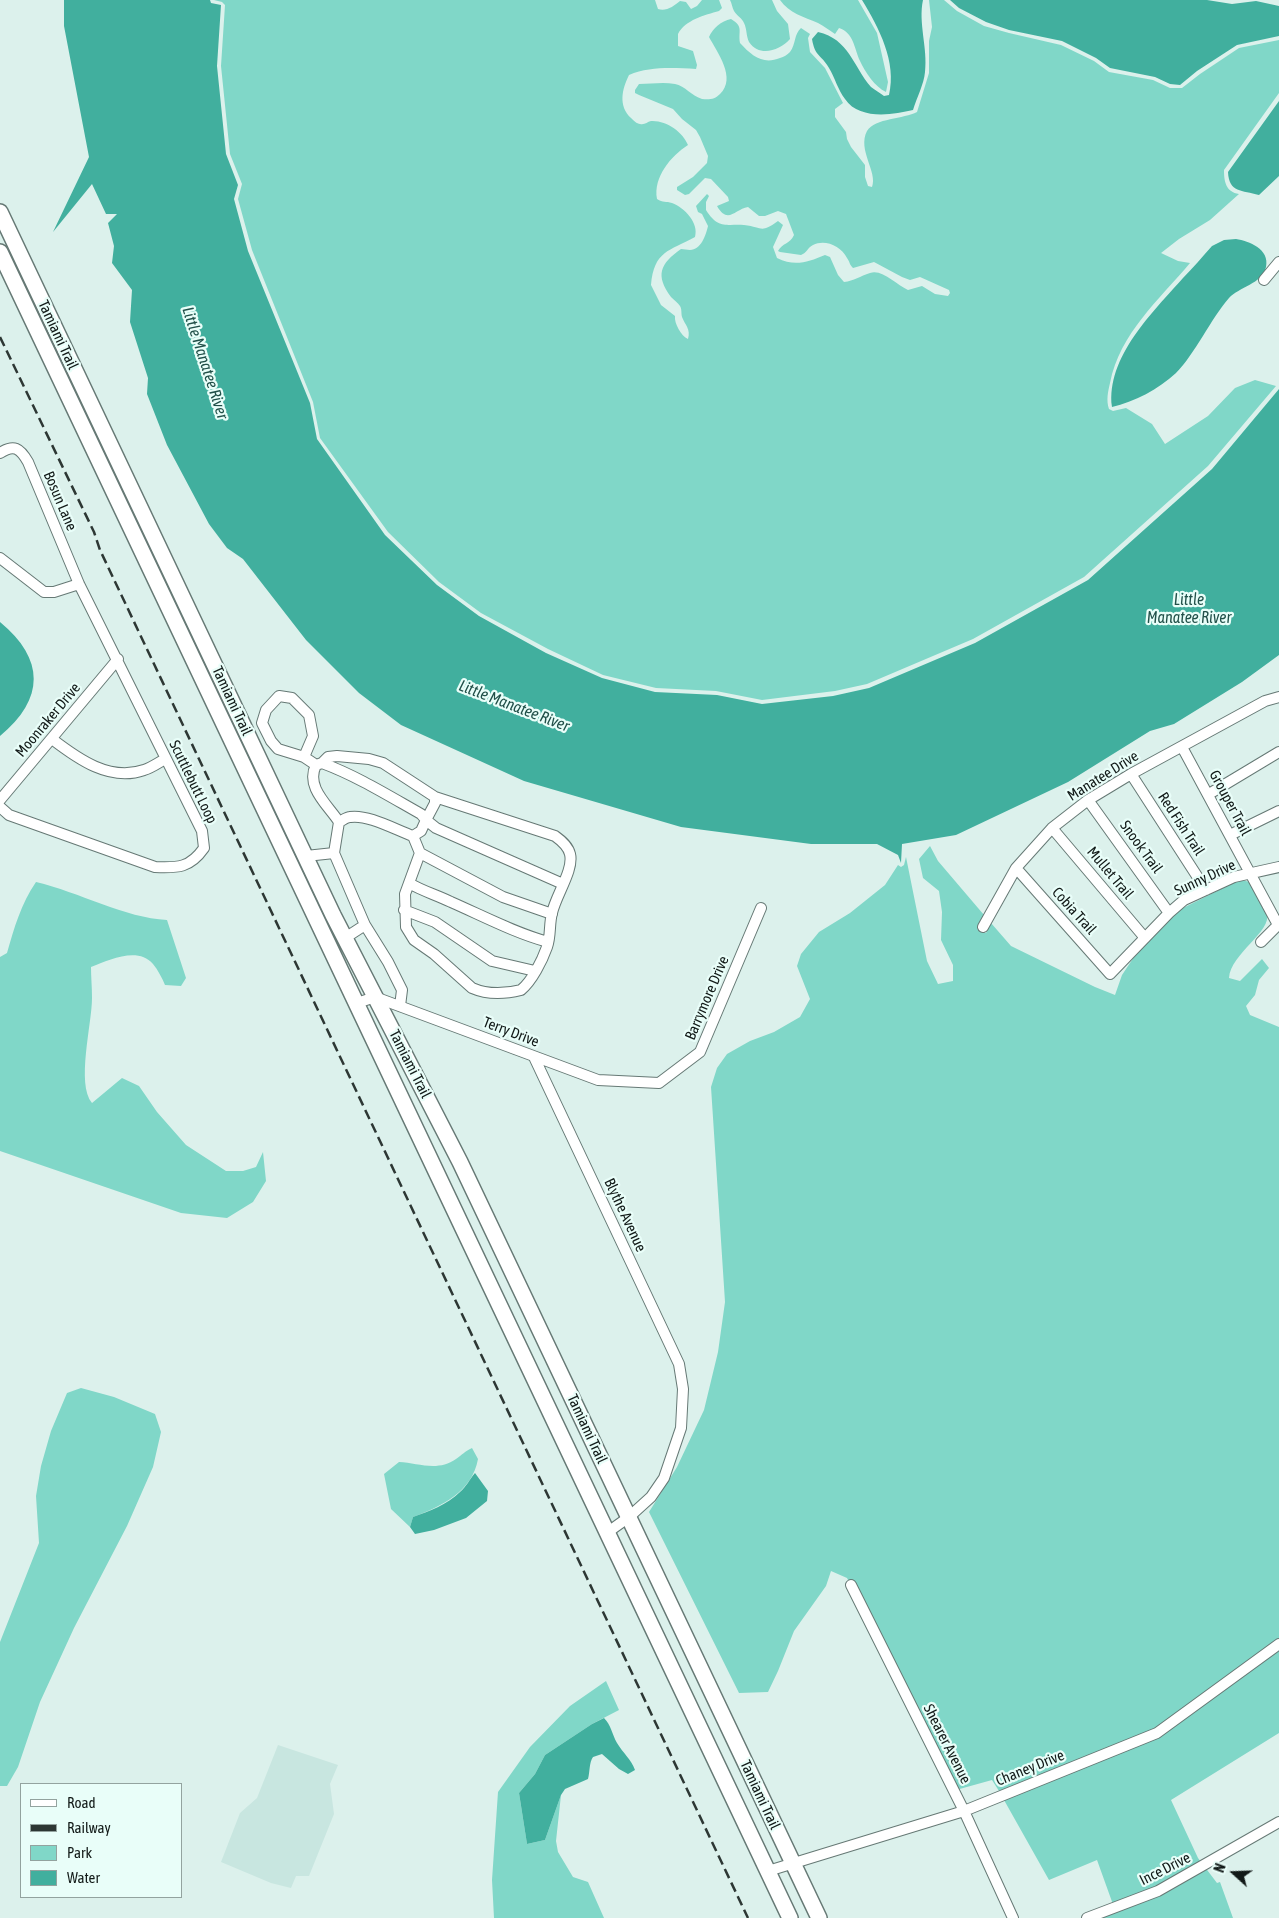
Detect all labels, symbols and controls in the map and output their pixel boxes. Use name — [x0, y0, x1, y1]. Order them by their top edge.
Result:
street label: Tamiami Trail — [34, 298, 82, 372]
water label: Little Manatee River — [178, 304, 232, 422]
street label: Bosun Lane — [39, 469, 81, 533]
water label: Little Manatee River — [1147, 590, 1231, 628]
street label: Tamiami Trail — [208, 664, 256, 738]
water label: Little Manatee River — [456, 676, 572, 736]
street label: Moonraker Drive — [12, 679, 84, 761]
street label: Scuttlebutt Loop — [165, 737, 221, 827]
street label: Manatee Drive — [1064, 747, 1142, 805]
street label: Grouper Trail — [1205, 767, 1255, 839]
street label: Red Fish Trail — [1154, 789, 1208, 859]
street label: Snook Trail — [1116, 817, 1166, 877]
street label: Mullet Trail — [1083, 843, 1137, 903]
street label: Sunny Drive — [1172, 856, 1238, 900]
street label: Cobia Trail — [1048, 884, 1100, 938]
street label: Barrymore Drive — [681, 953, 733, 1043]
street label: Terry Drive — [480, 1013, 542, 1051]
street label: Tamiami Trail — [385, 1027, 435, 1101]
street label: Blythe Avenue — [600, 1175, 650, 1255]
street label: Tamiami Trail — [563, 1392, 611, 1466]
street label: Shearer Avenue — [919, 1701, 975, 1787]
street label: Chaney Drive — [993, 1746, 1067, 1790]
street label: Tamiami Trail — [736, 1758, 784, 1832]
legend — [20, 1783, 182, 1898]
text: Road — [67, 1794, 96, 1811]
text: Railway — [67, 1819, 111, 1836]
text: Park — [67, 1844, 92, 1861]
north arrow — [1209, 1848, 1259, 1898]
street label: Ince Drive — [1137, 1849, 1193, 1889]
text: N — [1211, 1861, 1229, 1874]
text: Water — [67, 1869, 100, 1886]

